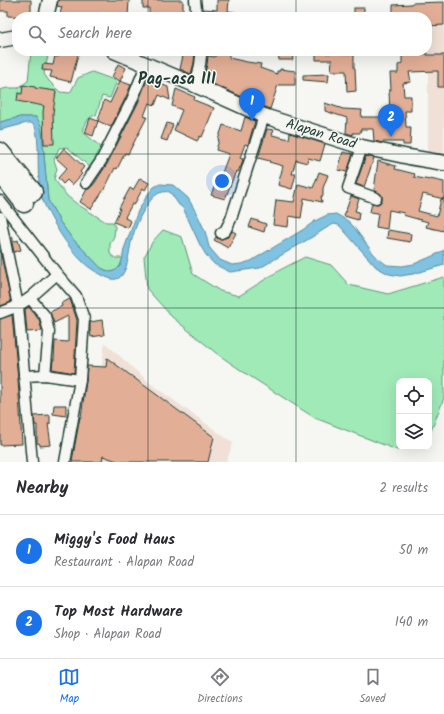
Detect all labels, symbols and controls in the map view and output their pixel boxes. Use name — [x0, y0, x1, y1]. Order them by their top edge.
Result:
search box — [12, 12, 432, 56]
text: Search here — [58, 22, 132, 46]
icon: search — [26, 23, 48, 45]
district label: Pag-asa III — [138, 67, 216, 92]
pin: 1 — [239, 88, 265, 121]
pin: 2 — [378, 104, 404, 137]
street label: Alapan Road — [283, 113, 360, 155]
your location — [212, 171, 232, 191]
map controls — [396, 378, 432, 450]
button: locate — [396, 378, 432, 414]
button: layers — [396, 414, 432, 450]
text: Nearby — [16, 475, 68, 502]
text: 2 results — [380, 478, 428, 499]
text: Miggy's Food Haus — [54, 528, 175, 552]
text: 1 — [27, 540, 31, 561]
text: 50 m — [399, 540, 428, 561]
text: Restaurant · Alapan Road — [54, 552, 194, 573]
text: Top Most Hardware — [54, 600, 183, 624]
text: 2 — [25, 612, 33, 633]
text: 140 m — [395, 612, 428, 633]
text: Shop · Alapan Road — [54, 624, 161, 645]
tab: Map — [58, 666, 80, 708]
tab: Directions — [197, 666, 243, 708]
tab: Saved — [360, 666, 386, 708]

